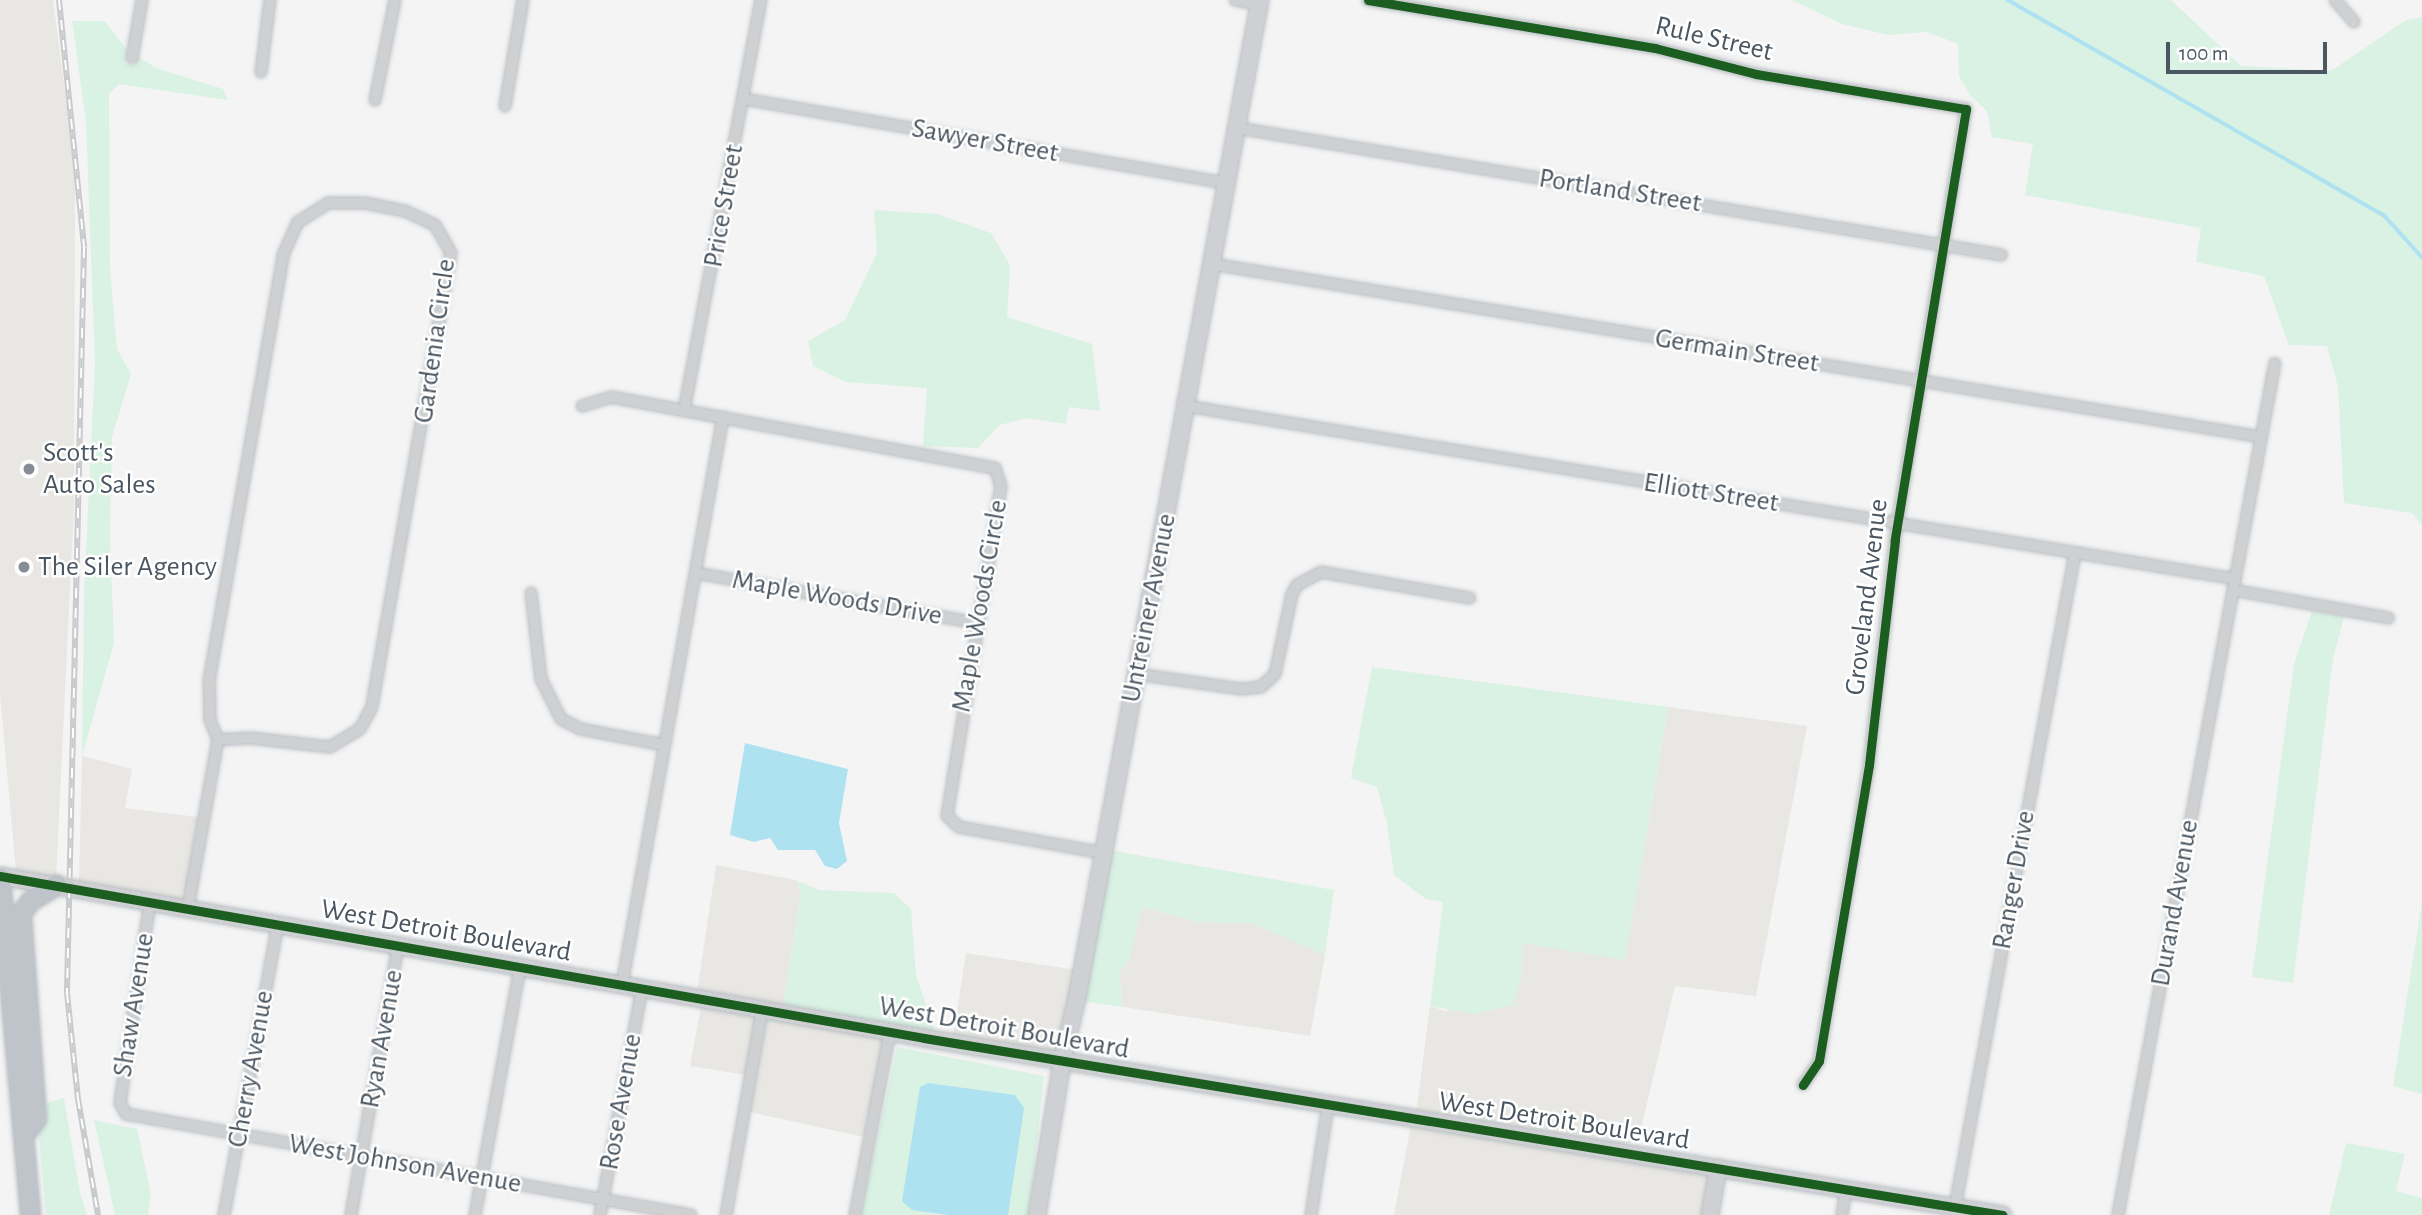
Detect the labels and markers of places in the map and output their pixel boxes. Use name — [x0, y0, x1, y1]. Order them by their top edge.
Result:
place label: Scott's Auto Sales — [43, 436, 156, 502]
marker: Scott's Auto Sales — [21, 461, 37, 477]
place label: The Siler Agency — [38, 550, 217, 584]
marker: The Siler Agency — [16, 559, 32, 575]

